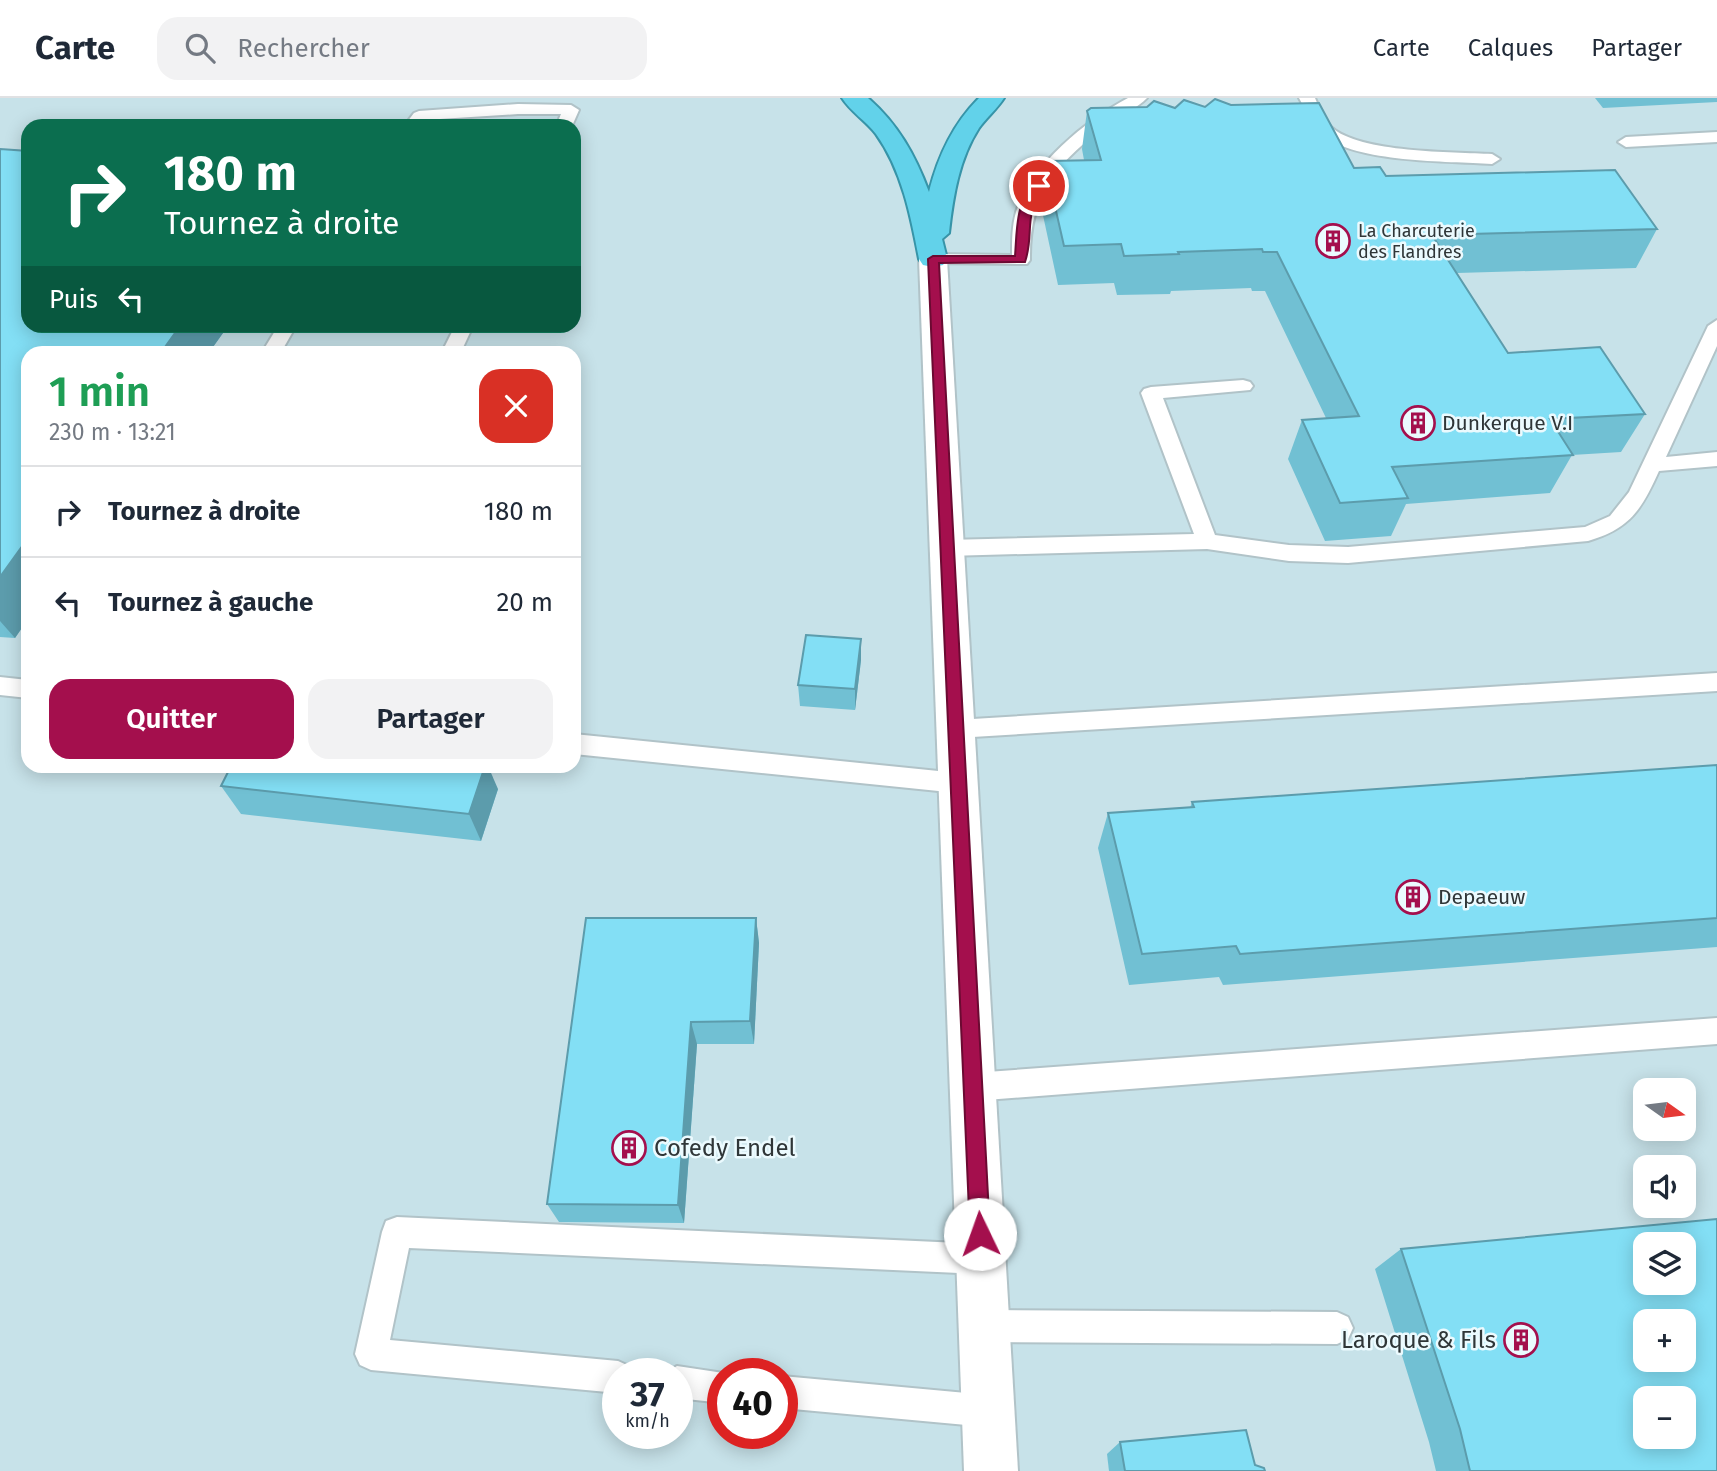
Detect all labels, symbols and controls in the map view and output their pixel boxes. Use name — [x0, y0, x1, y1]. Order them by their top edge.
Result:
search box — [157, 17, 647, 80]
text: Carte — [35, 28, 115, 68]
icon: search — [181, 29, 219, 67]
text: Rechercher — [237, 33, 370, 64]
text: Carte — [1373, 34, 1430, 62]
text: Calques — [1468, 34, 1553, 62]
text: Partager — [1591, 34, 1682, 62]
text: 180 m — [164, 144, 297, 203]
icon: right — [49, 147, 140, 238]
pin — [1009, 156, 1069, 216]
icon: arrive — [1020, 167, 1058, 205]
text: Tournez à droite — [164, 204, 400, 242]
place label: La Charcuterie des Flandres — [1358, 220, 1475, 263]
building icon: La Charcuterie des Flandres — [1314, 222, 1352, 260]
icon: left — [112, 280, 150, 318]
text: Puis — [49, 284, 98, 315]
text: 1 min — [49, 367, 150, 417]
button: close — [479, 369, 553, 443]
building icon: Dunkerque V.I — [1399, 404, 1437, 442]
place label: Dunkerque V.I — [1442, 410, 1573, 436]
text: 230 m · 13:21 — [49, 418, 176, 446]
icon: right — [49, 493, 87, 531]
text: Tournez à droite — [108, 496, 300, 527]
text: 180 m — [484, 496, 553, 527]
icon: left — [49, 584, 87, 622]
text: Tournez à gauche — [108, 587, 313, 618]
text: 20 m — [496, 587, 553, 618]
button: Quitter — [49, 679, 294, 759]
button: Partager — [308, 679, 553, 759]
building icon: Depaeuw — [1394, 878, 1432, 916]
place label: Depaeuw — [1438, 884, 1525, 910]
north arrow — [1633, 1078, 1696, 1141]
map controls — [1633, 1078, 1696, 1449]
building icon: Cofedy Endel — [610, 1129, 648, 1167]
place label: Cofedy Endel — [654, 1134, 796, 1162]
button: sound — [1633, 1155, 1696, 1218]
position arrow — [943, 1197, 1017, 1271]
button: layers — [1633, 1232, 1696, 1295]
button: + — [1633, 1309, 1696, 1372]
building icon: Laroque & Fils — [1502, 1321, 1540, 1359]
place label: Laroque & Fils — [1341, 1326, 1496, 1354]
speed limit sign: 40 — [707, 1358, 798, 1449]
text: 37 — [630, 1373, 665, 1415]
button: − — [1633, 1386, 1696, 1449]
text: km/h — [625, 1410, 670, 1432]

